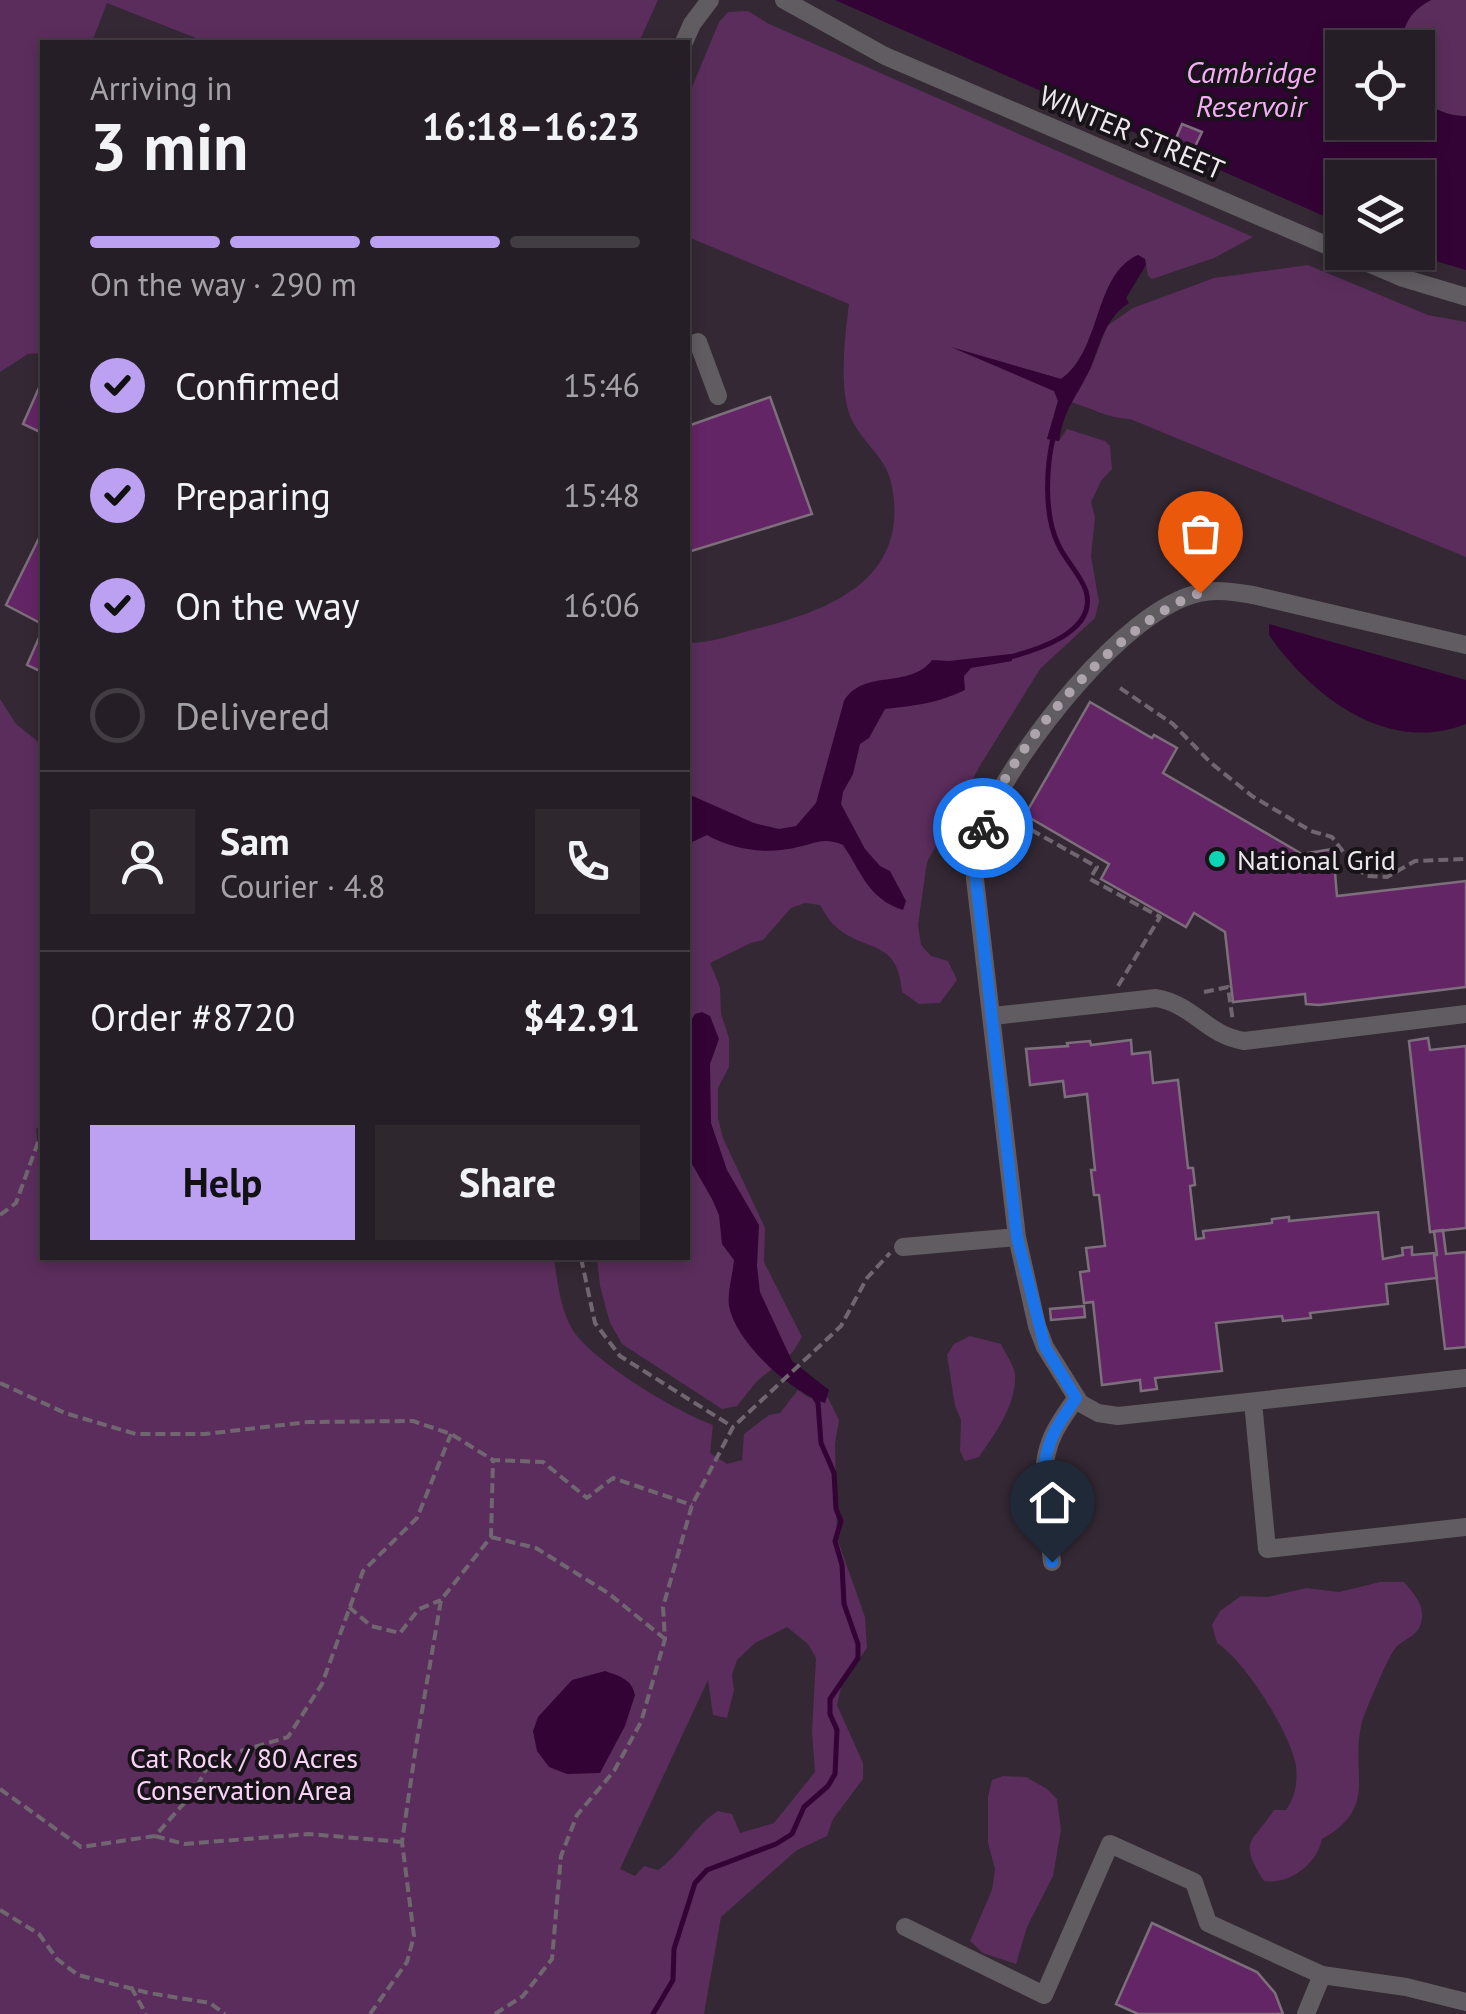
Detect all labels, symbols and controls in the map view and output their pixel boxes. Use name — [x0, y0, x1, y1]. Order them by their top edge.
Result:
map controls — [1325, 30, 1435, 270]
button: locate — [1325, 30, 1435, 140]
water label: Cambridge Reservoir — [1186, 52, 1316, 125]
text: Arriving in — [90, 67, 232, 109]
street label: WINTER STREET — [1034, 76, 1231, 188]
text: 16:18–16:23 — [422, 101, 640, 150]
text: 3 min — [90, 104, 249, 188]
button: layers — [1325, 160, 1435, 270]
text: On the way · 290 m — [90, 263, 357, 305]
icon: check — [90, 358, 145, 413]
text: Confirmed — [175, 361, 341, 410]
text: 15:46 — [563, 364, 640, 406]
icon: check — [90, 468, 145, 523]
text: Preparing — [175, 471, 331, 520]
text: 15:48 — [563, 474, 640, 516]
pin — [1158, 491, 1243, 594]
icon: bag — [1173, 506, 1228, 561]
icon: check — [90, 578, 145, 633]
text: On the way — [175, 581, 360, 630]
text: 16:06 — [563, 584, 640, 626]
text: Delivered — [175, 691, 330, 740]
courier — [933, 778, 1033, 878]
icon: bike — [956, 801, 1011, 856]
button: person — [90, 809, 195, 914]
button: phone — [535, 809, 640, 914]
text: Sam — [220, 816, 290, 865]
place label: National Grid — [1237, 841, 1396, 878]
marker: National Grid — [1206, 848, 1228, 870]
text: Courier · 4.8 — [220, 865, 386, 907]
text: Order #8720 — [90, 992, 295, 1041]
text: $42.91 — [523, 992, 640, 1041]
button: Help — [90, 1125, 355, 1240]
button: Share — [375, 1125, 640, 1240]
pin — [1010, 1460, 1095, 1563]
icon: home — [1025, 1475, 1080, 1530]
park label: Cat Rock / 80 Acres Conservation Area — [130, 1739, 358, 1808]

